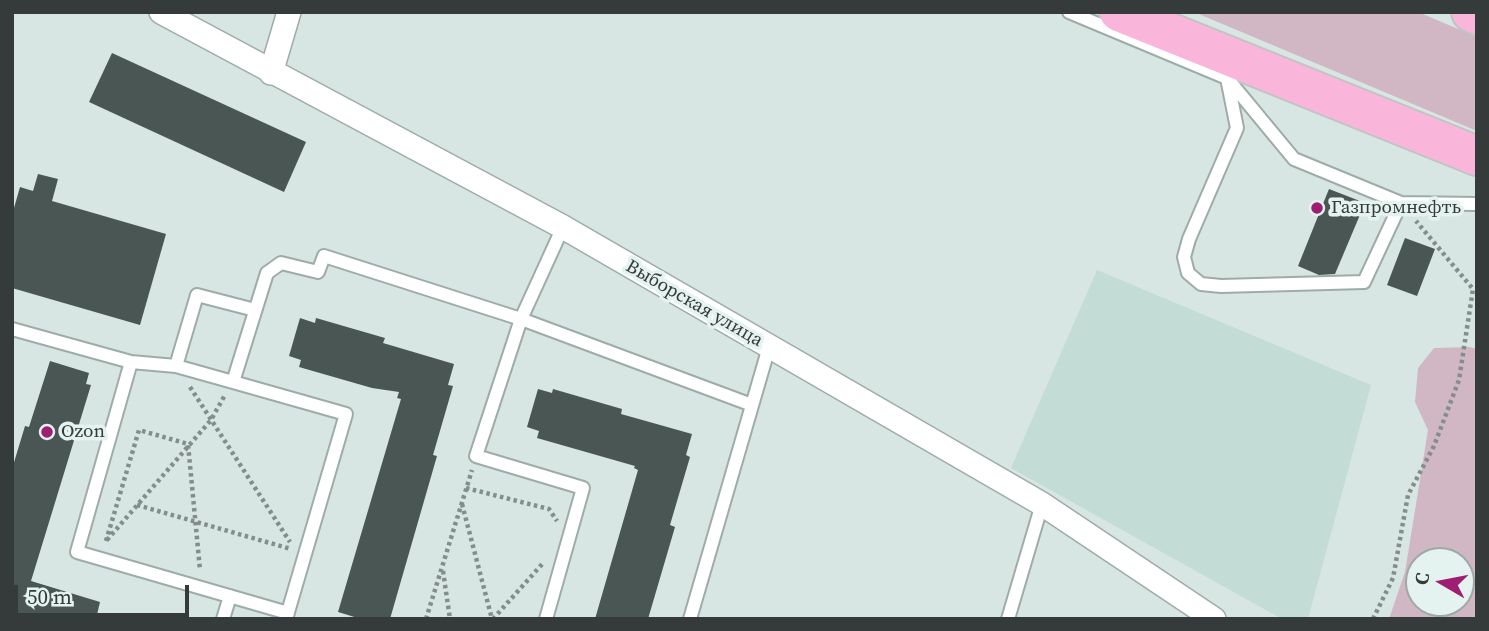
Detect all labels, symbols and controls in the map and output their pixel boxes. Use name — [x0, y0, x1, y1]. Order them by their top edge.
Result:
place label: Газпромнефть — [1331, 197, 1461, 219]
marker: Газпромнефть — [1309, 200, 1325, 216]
street label: Выборская улица — [621, 255, 767, 353]
place label: Ozon — [61, 421, 105, 443]
marker: Ozon — [39, 424, 55, 440]
north arrow — [1405, 547, 1475, 617]
text: С — [1407, 571, 1435, 587]
scale bar — [18, 572, 192, 616]
text: 50 m — [27, 582, 72, 611]

